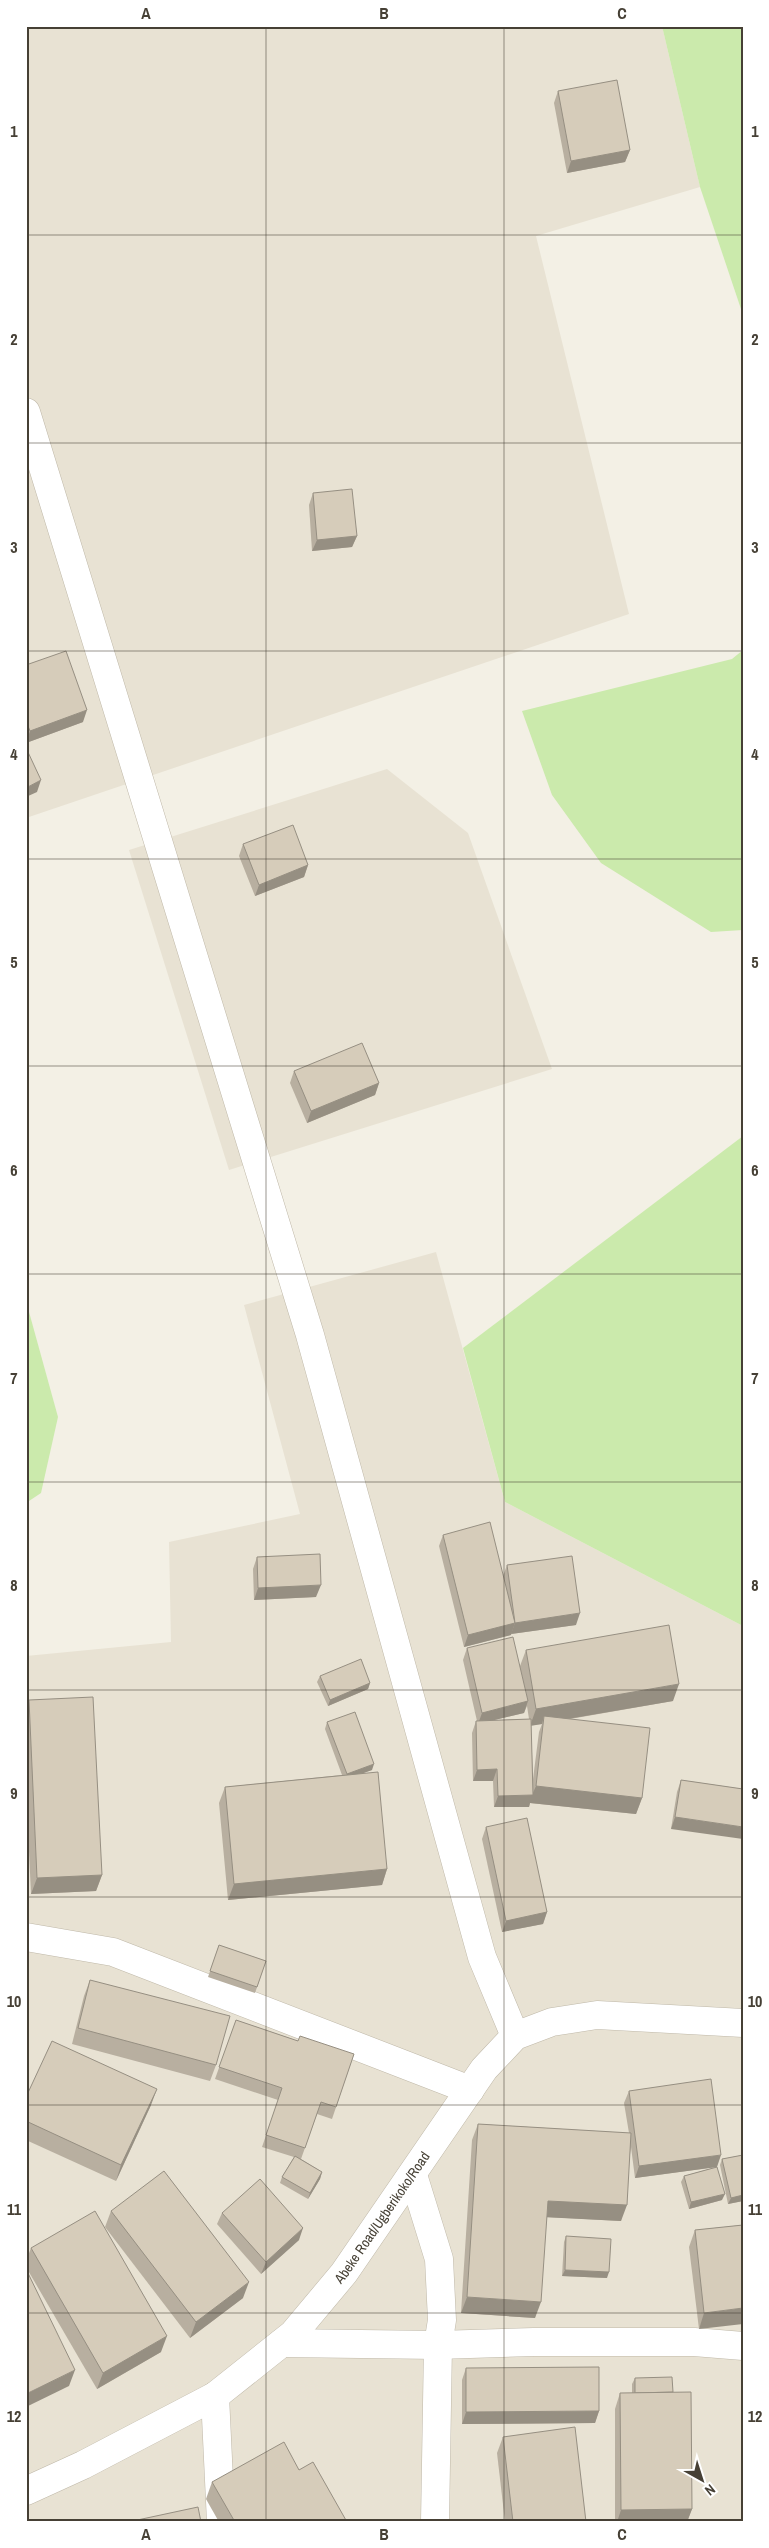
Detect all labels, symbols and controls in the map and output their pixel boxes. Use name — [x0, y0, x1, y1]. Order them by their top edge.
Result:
text: A — [141, 2, 151, 24]
text: B — [379, 2, 389, 24]
text: C — [617, 2, 627, 24]
text: 1 — [10, 120, 18, 142]
text: 1 — [751, 120, 759, 142]
text: 2 — [10, 328, 18, 350]
text: 2 — [751, 328, 759, 350]
text: 3 — [10, 536, 18, 558]
text: 3 — [751, 536, 759, 558]
text: 4 — [10, 743, 18, 765]
text: 4 — [751, 743, 759, 765]
text: 5 — [10, 951, 18, 973]
text: 5 — [751, 951, 759, 973]
text: 6 — [10, 1159, 18, 1181]
text: 6 — [751, 1159, 759, 1181]
text: 7 — [10, 1367, 18, 1389]
text: 7 — [751, 1367, 759, 1389]
text: 8 — [10, 1574, 18, 1596]
text: 8 — [751, 1574, 759, 1596]
text: 9 — [10, 1782, 18, 1804]
text: 9 — [751, 1782, 759, 1804]
text: 10 — [7, 1990, 21, 2012]
text: 10 — [748, 1990, 762, 2012]
street label: Abeke Road/Ugberikoko/Road — [330, 2148, 434, 2288]
text: 11 — [7, 2198, 22, 2220]
text: 11 — [748, 2198, 763, 2220]
text: 12 — [7, 2405, 21, 2427]
text: 12 — [748, 2405, 762, 2427]
north arrow — [676, 2456, 726, 2506]
text: N — [701, 2480, 719, 2500]
text: A — [141, 2523, 151, 2545]
text: B — [379, 2523, 389, 2545]
text: C — [617, 2523, 627, 2545]

